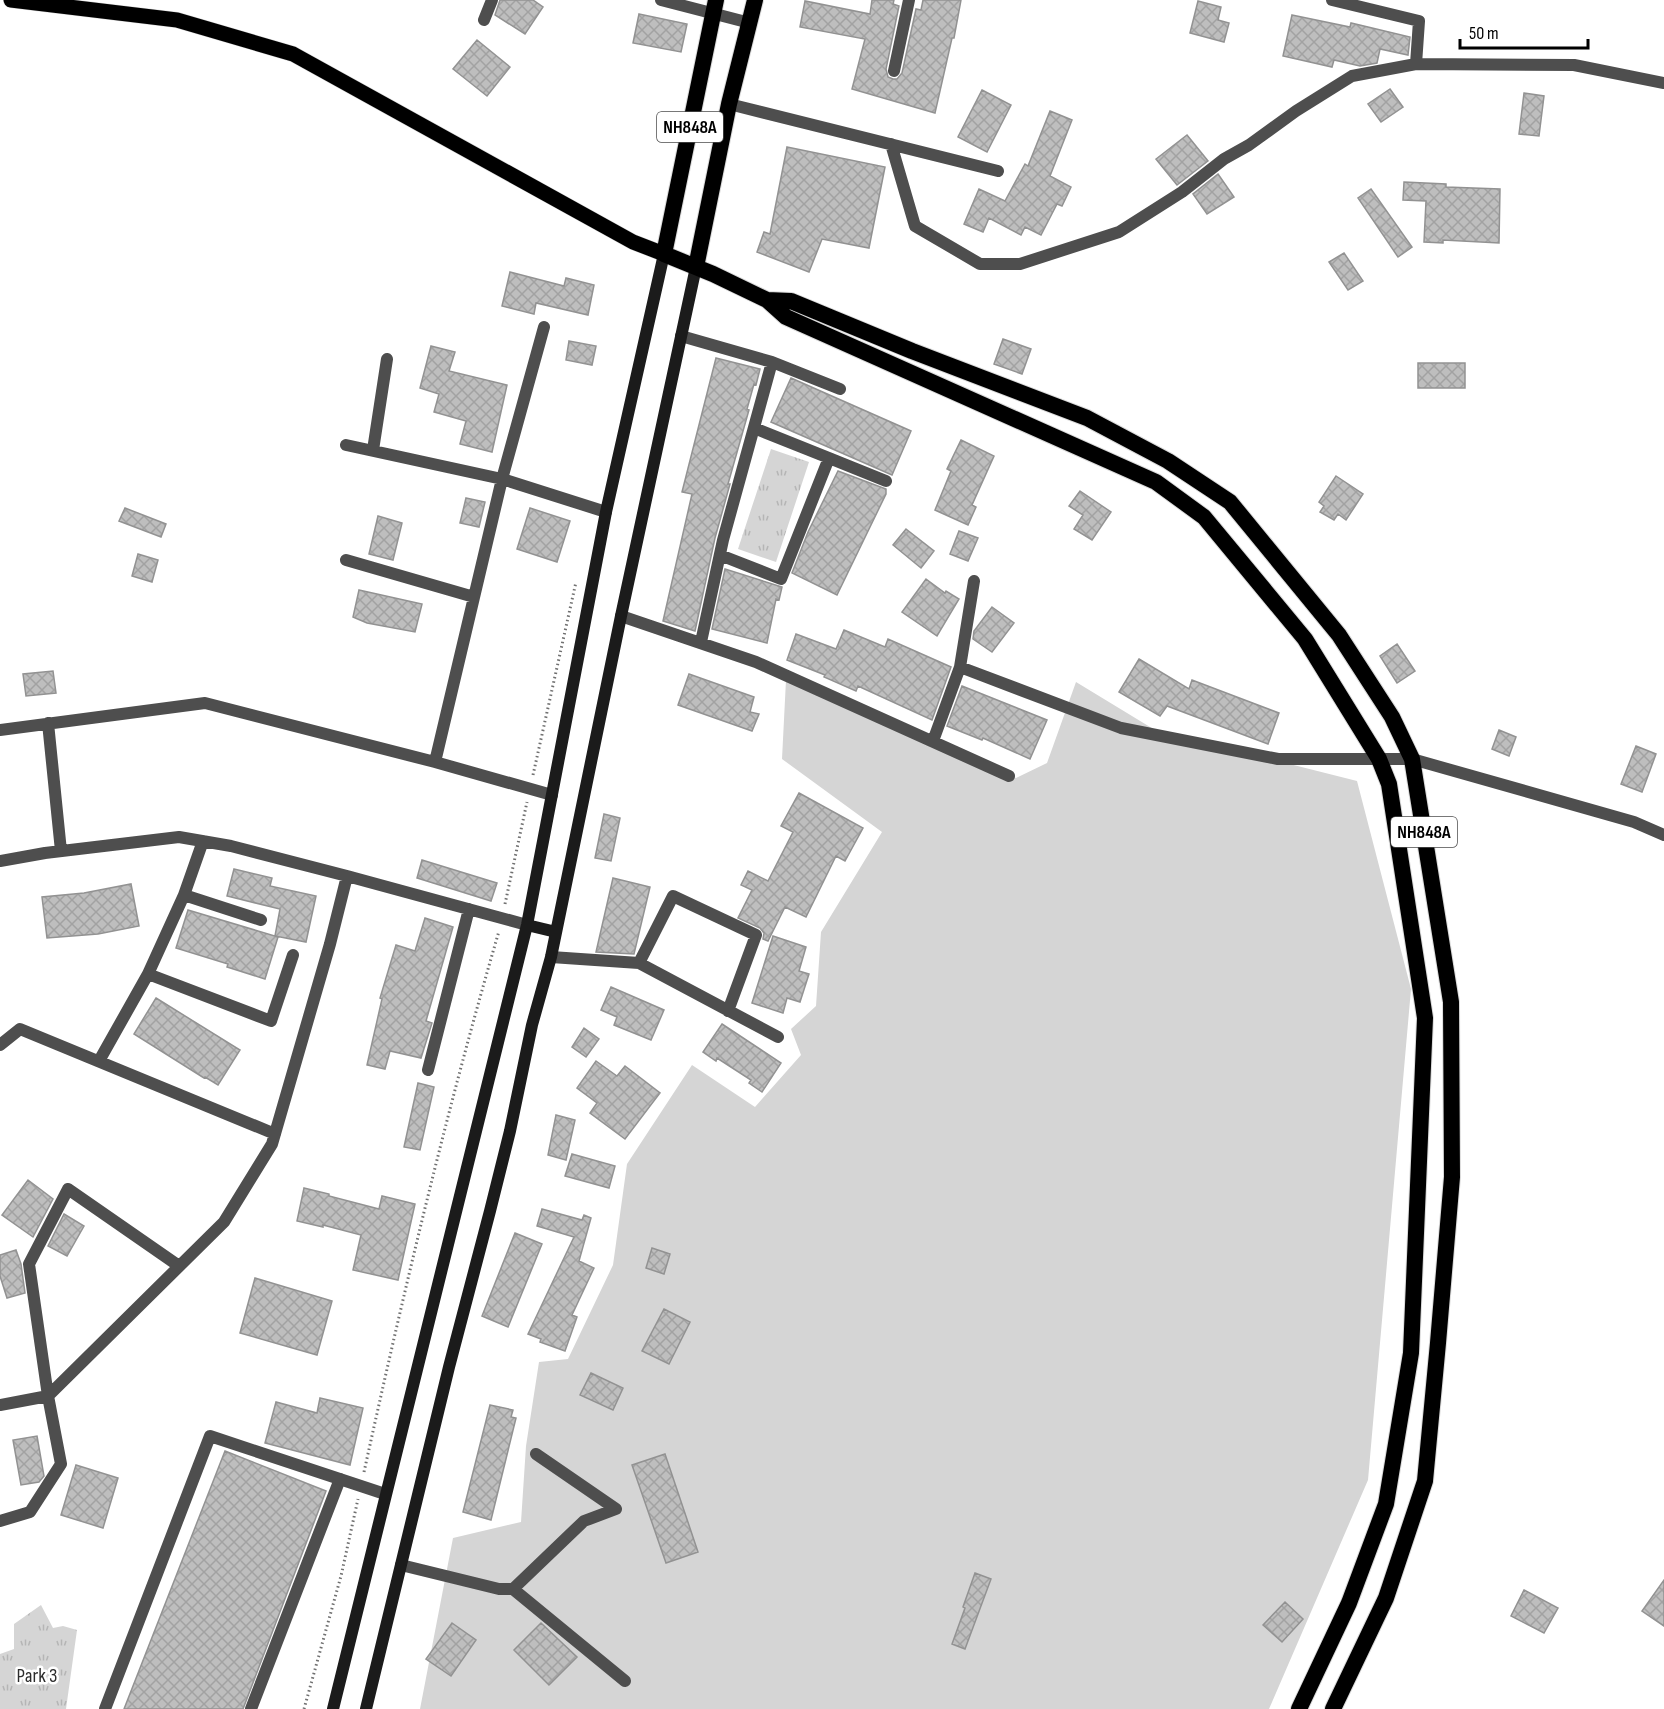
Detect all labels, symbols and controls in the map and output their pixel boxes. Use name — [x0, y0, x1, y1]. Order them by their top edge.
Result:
scale bar — [1460, 12, 1588, 50]
text: 50 m — [1469, 23, 1499, 44]
road number: NH848A — [657, 112, 723, 142]
road number: NH848A — [1391, 817, 1457, 847]
park label: Park 3 — [17, 1664, 57, 1688]

